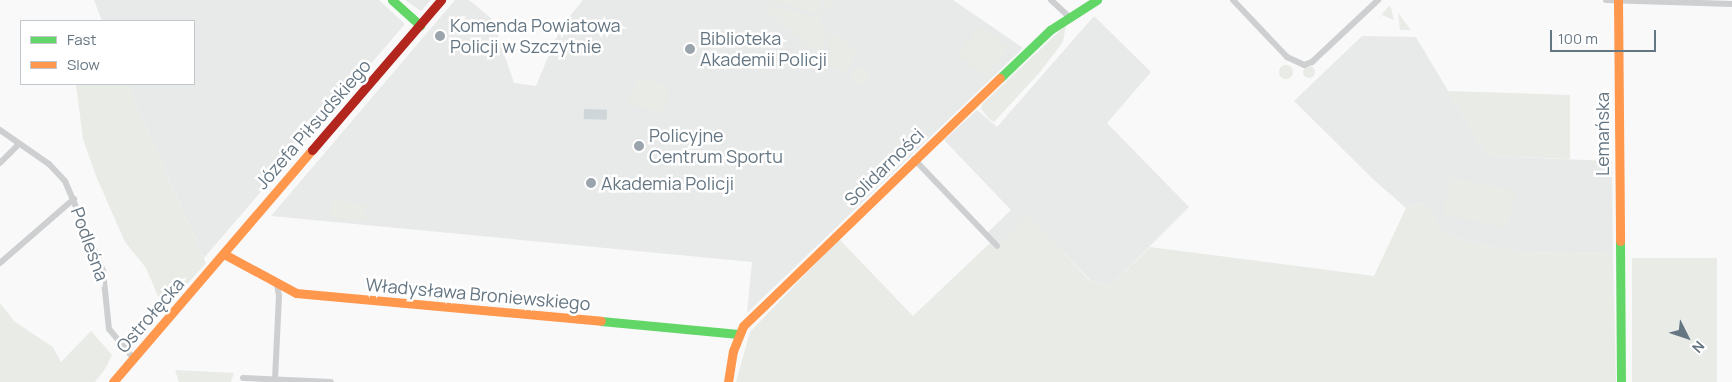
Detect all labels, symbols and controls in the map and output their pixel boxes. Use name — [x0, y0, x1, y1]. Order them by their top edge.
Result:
place label: Komenda Powiatowa Policji w Szczytnie — [450, 15, 620, 58]
legend — [20, 20, 195, 85]
scale bar — [1552, 20, 1658, 52]
place label: Biblioteka Akademii Policji — [700, 28, 827, 70]
text: 100 m — [1558, 28, 1598, 49]
text: Fast — [67, 29, 96, 50]
marker: Komenda Powiatowa Policji w Szczytnie — [434, 30, 446, 42]
marker: Biblioteka Akademii Policji — [684, 43, 696, 55]
text: Slow — [67, 54, 100, 75]
street label: Józefa Piłsudskiego — [251, 55, 375, 193]
street label: Lemańska — [1591, 92, 1613, 176]
street label: Solidarności — [840, 124, 928, 210]
place label: Policyjne Centrum Sportu — [649, 125, 783, 168]
marker: Policyjne Centrum Sportu — [633, 140, 645, 152]
place label: Akademia Policji — [601, 172, 734, 194]
marker: Akademia Policji — [585, 177, 597, 189]
street label: Podleśna — [67, 204, 113, 284]
street label: Ostrołęcka — [112, 273, 188, 357]
street label: Władysława Broniewskiego — [365, 273, 591, 315]
north arrow — [1662, 312, 1712, 362]
text: N — [1688, 337, 1709, 357]

